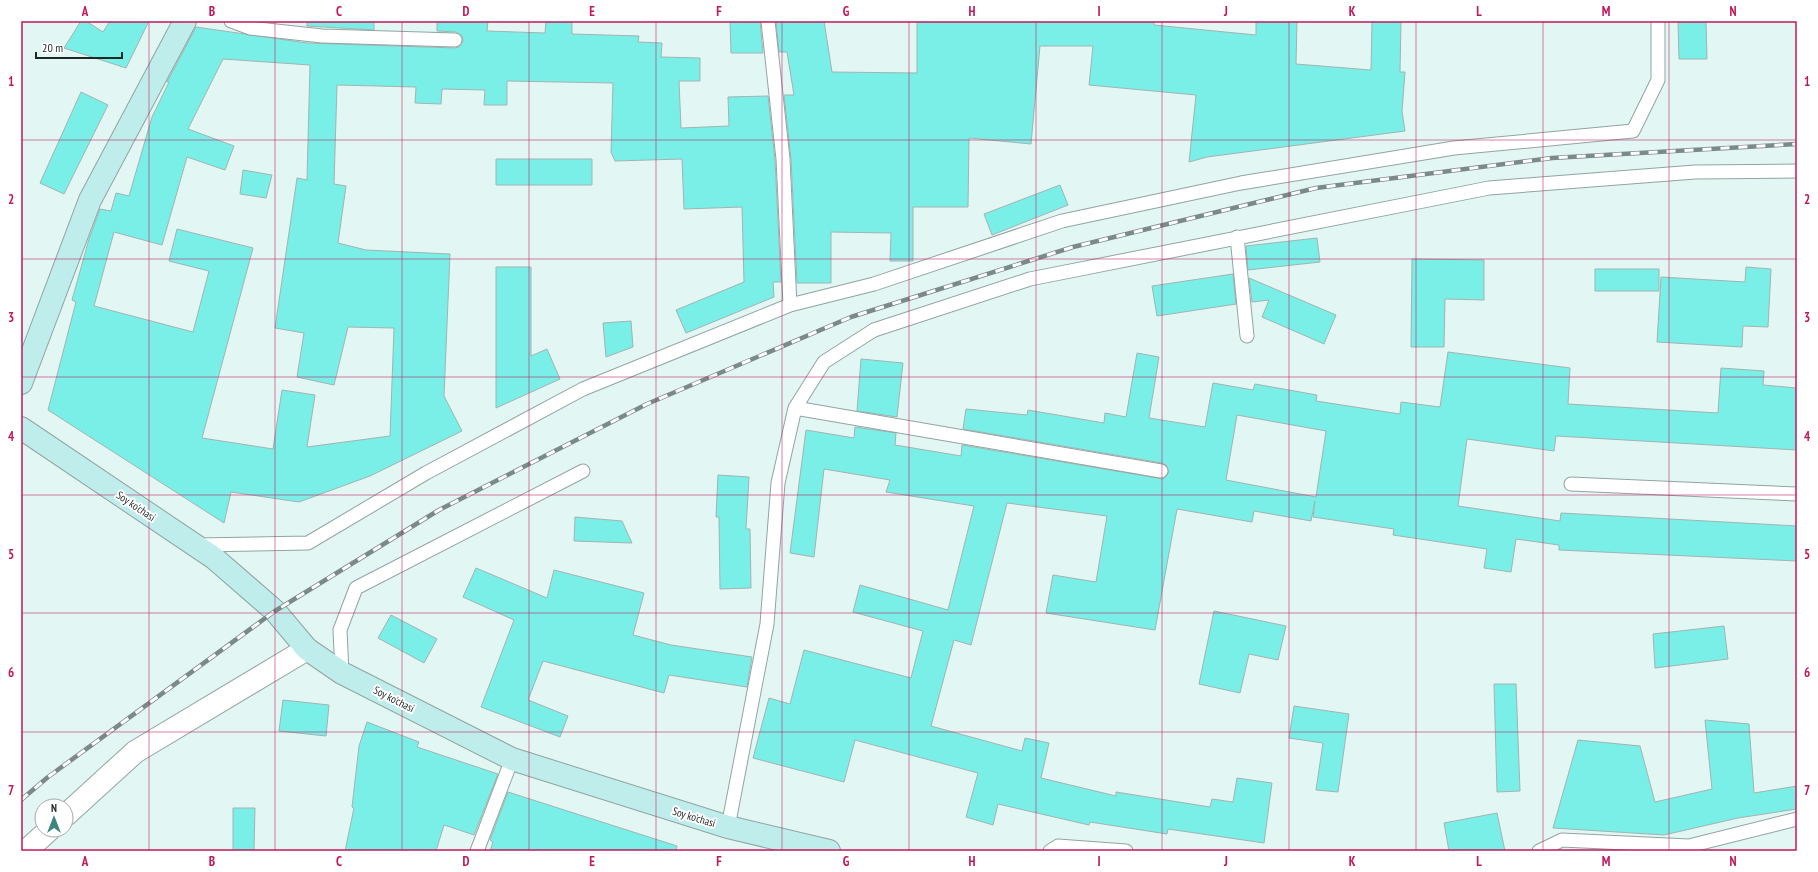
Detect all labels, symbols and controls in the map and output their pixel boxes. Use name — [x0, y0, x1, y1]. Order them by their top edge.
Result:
text: A — [81, 3, 89, 20]
text: B — [209, 3, 215, 20]
text: C — [336, 3, 342, 20]
text: D — [463, 3, 470, 20]
text: E — [589, 3, 595, 20]
text: F — [716, 3, 722, 20]
text: G — [843, 3, 850, 20]
text: H — [969, 3, 976, 20]
text: I — [1097, 3, 1101, 20]
text: J — [1223, 3, 1228, 20]
text: K — [1349, 3, 1356, 20]
text: L — [1476, 3, 1482, 20]
text: M — [1602, 3, 1611, 20]
text: N — [1729, 3, 1737, 20]
scale bar — [36, 34, 122, 60]
text: 20 m — [42, 40, 63, 55]
text: 1 — [8, 73, 14, 90]
text: 1 — [1804, 73, 1810, 90]
text: 2 — [8, 191, 14, 208]
text: 2 — [1804, 191, 1810, 208]
text: 3 — [8, 309, 14, 326]
text: 3 — [1804, 309, 1810, 326]
text: 4 — [8, 428, 15, 445]
text: 4 — [1804, 428, 1811, 445]
street label: Soy ko'chasi — [114, 488, 158, 524]
text: 5 — [8, 546, 14, 563]
text: 5 — [1804, 546, 1810, 563]
text: 6 — [8, 664, 14, 681]
text: 6 — [1804, 664, 1810, 681]
street label: Soy ko'chasi — [371, 683, 417, 715]
text: 7 — [8, 782, 14, 799]
text: 7 — [1804, 782, 1810, 799]
north arrow — [34, 798, 74, 838]
text: N — [51, 801, 57, 815]
street label: Soy ko'chasi — [671, 804, 717, 830]
text: A — [81, 853, 89, 870]
text: B — [209, 853, 215, 870]
text: C — [336, 853, 342, 870]
text: D — [463, 853, 470, 870]
text: E — [589, 853, 595, 870]
text: F — [716, 853, 722, 870]
text: G — [843, 853, 850, 870]
text: H — [969, 853, 976, 870]
text: I — [1097, 853, 1101, 870]
text: J — [1223, 853, 1228, 870]
text: K — [1349, 853, 1356, 870]
text: L — [1476, 853, 1482, 870]
text: M — [1602, 853, 1611, 870]
text: N — [1729, 853, 1737, 870]

